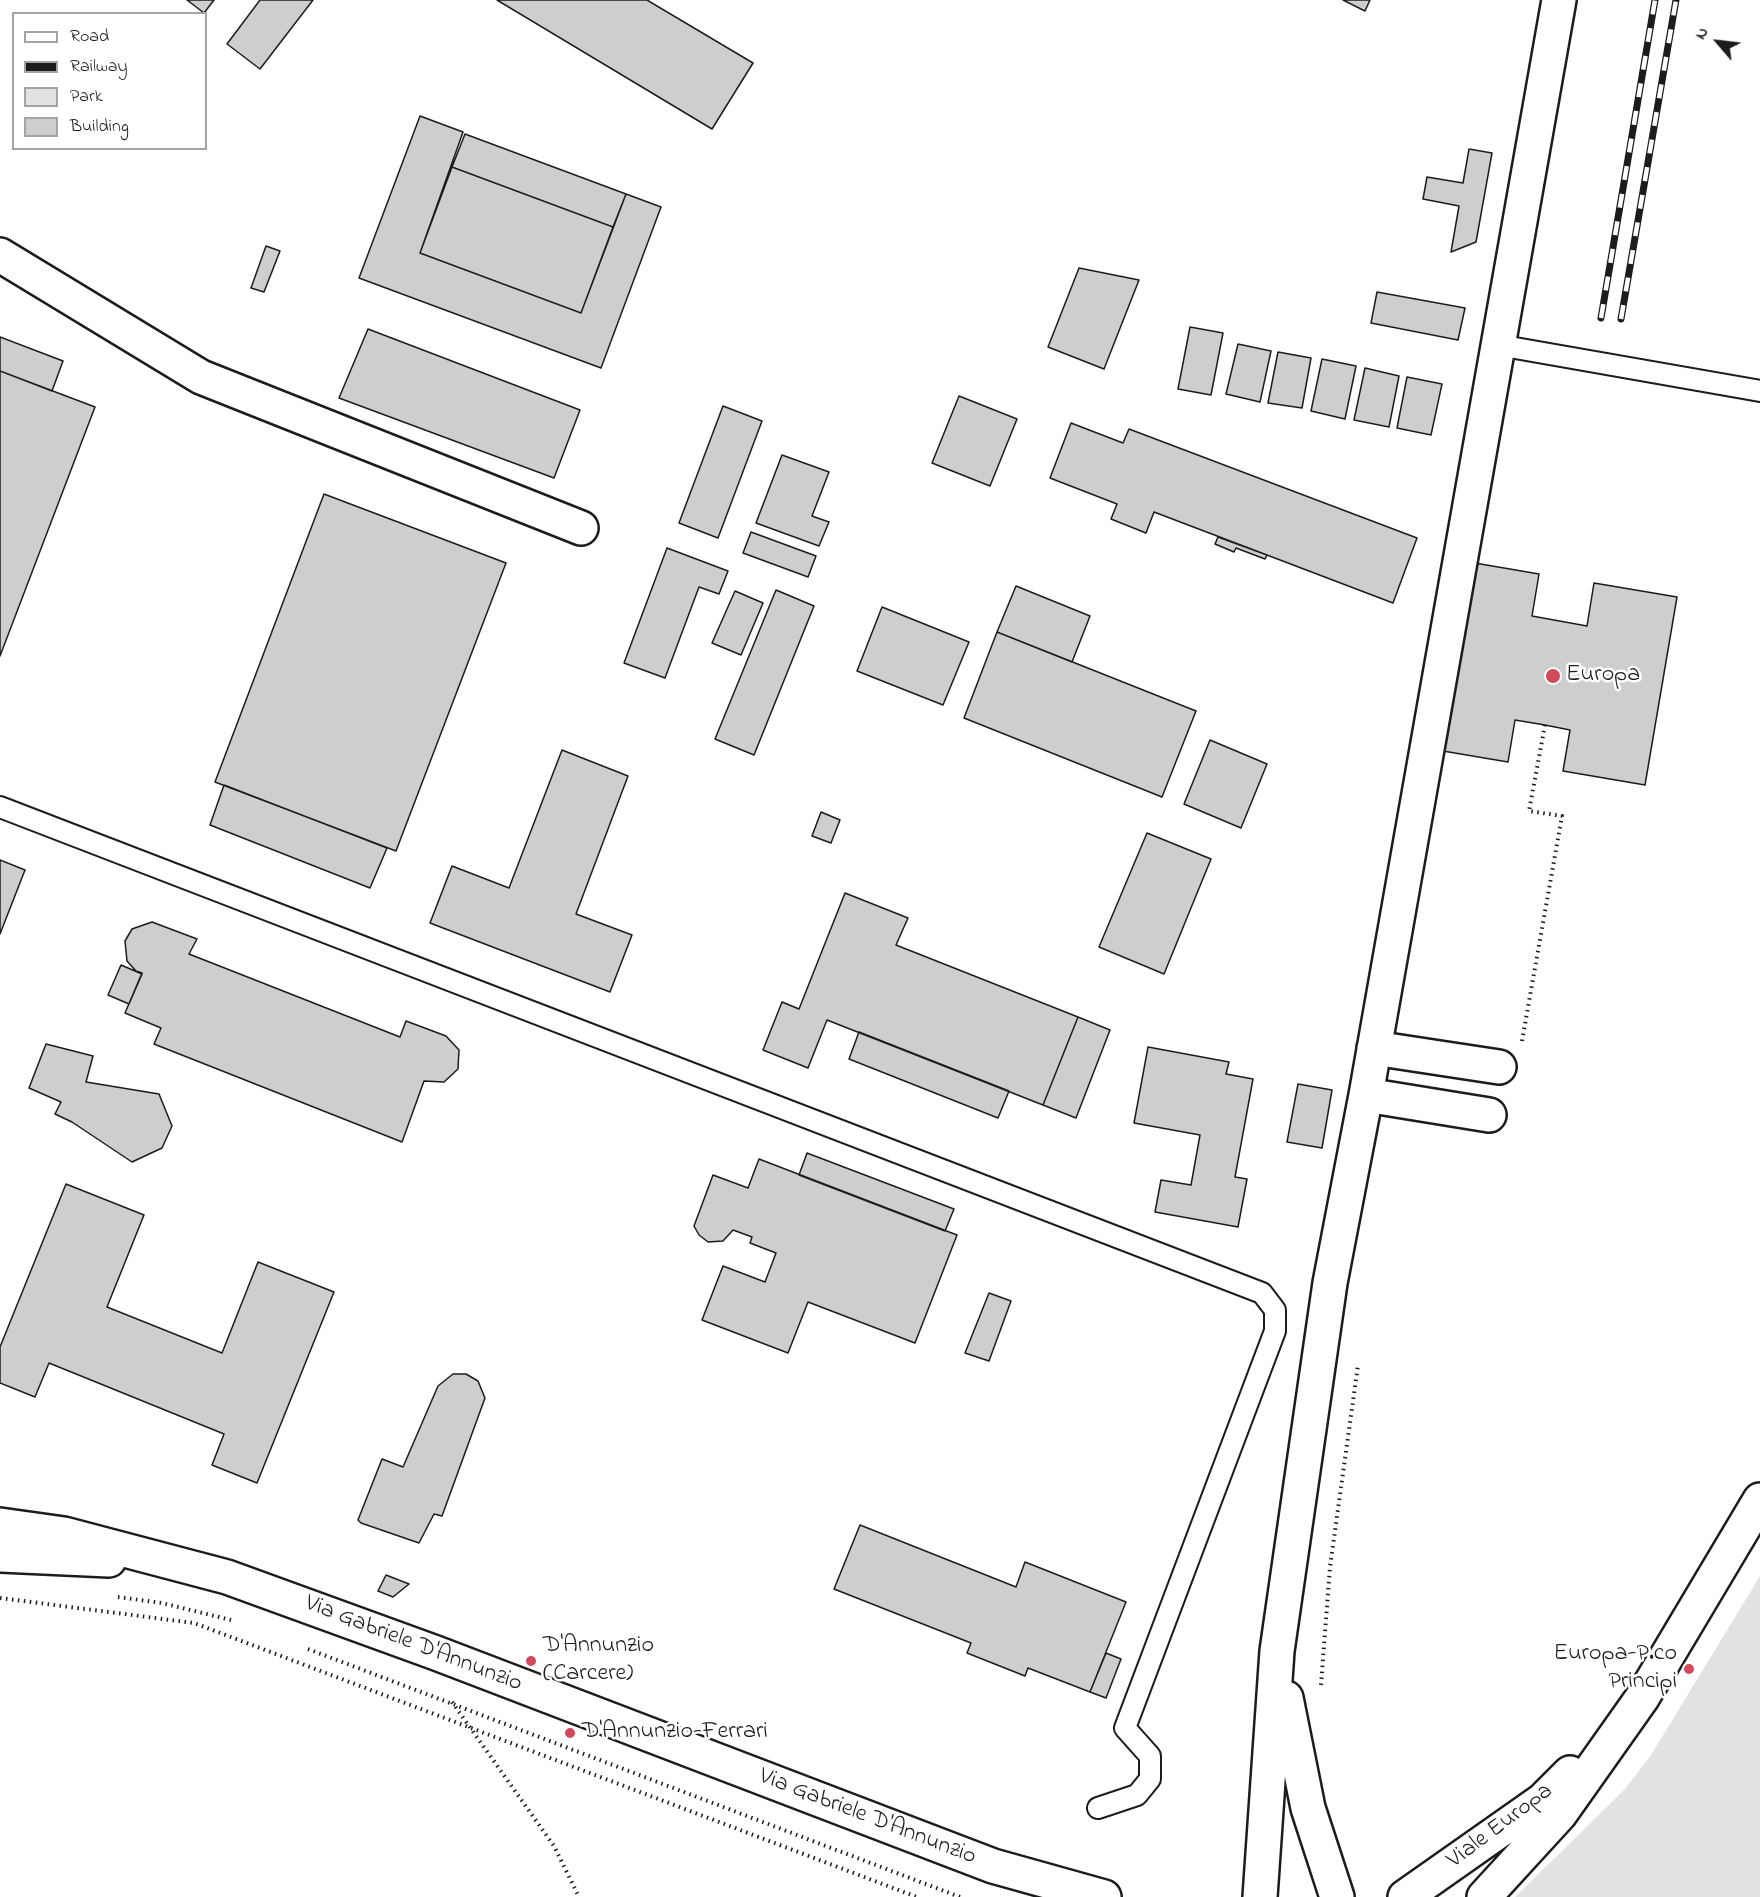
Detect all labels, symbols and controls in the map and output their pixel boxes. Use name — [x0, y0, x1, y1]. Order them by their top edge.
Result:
legend — [12, 12, 207, 150]
north arrow — [1688, 12, 1748, 72]
text: N — [1689, 23, 1715, 44]
text: Road — [70, 24, 109, 50]
text: Railway — [70, 54, 127, 80]
text: Park — [70, 84, 103, 110]
text: Building — [70, 114, 129, 140]
place label: Europa — [1566, 662, 1640, 690]
marker: Europa — [1544, 667, 1562, 685]
street label: Via Gabriele D'Annunzio — [300, 1590, 526, 1700]
place label: D'Annunzio (Carcere) — [543, 1633, 654, 1689]
place label: Europa-P.co Principi — [1553, 1641, 1677, 1697]
marker: D'Annunzio (Carcere) — [524, 1654, 538, 1668]
marker: Europa-P.co Principi — [1682, 1662, 1696, 1676]
place label: D'Annunzio-Ferrari — [582, 1719, 768, 1747]
marker: D'Annunzio-Ferrari — [563, 1726, 577, 1740]
street label: Via Gabriele D'Annunzio — [754, 1763, 980, 1873]
street label: Viale Europa — [1443, 1778, 1559, 1876]

